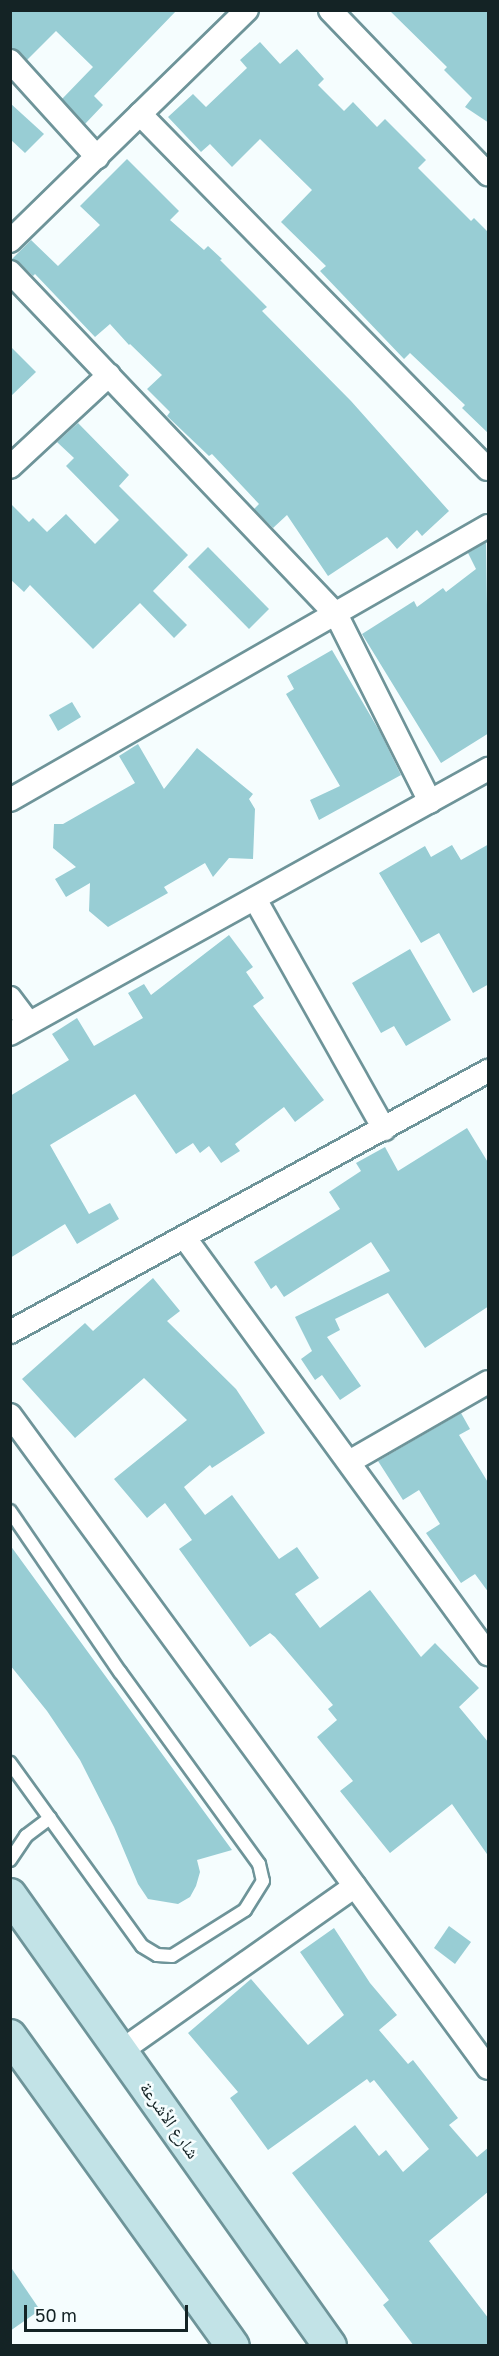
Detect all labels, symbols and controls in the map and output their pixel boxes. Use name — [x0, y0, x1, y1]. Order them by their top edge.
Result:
street label: شارع الأشرعة — [136, 2077, 204, 2163]
scale bar — [27, 2293, 190, 2331]
text: 50 m — [35, 2304, 77, 2326]

